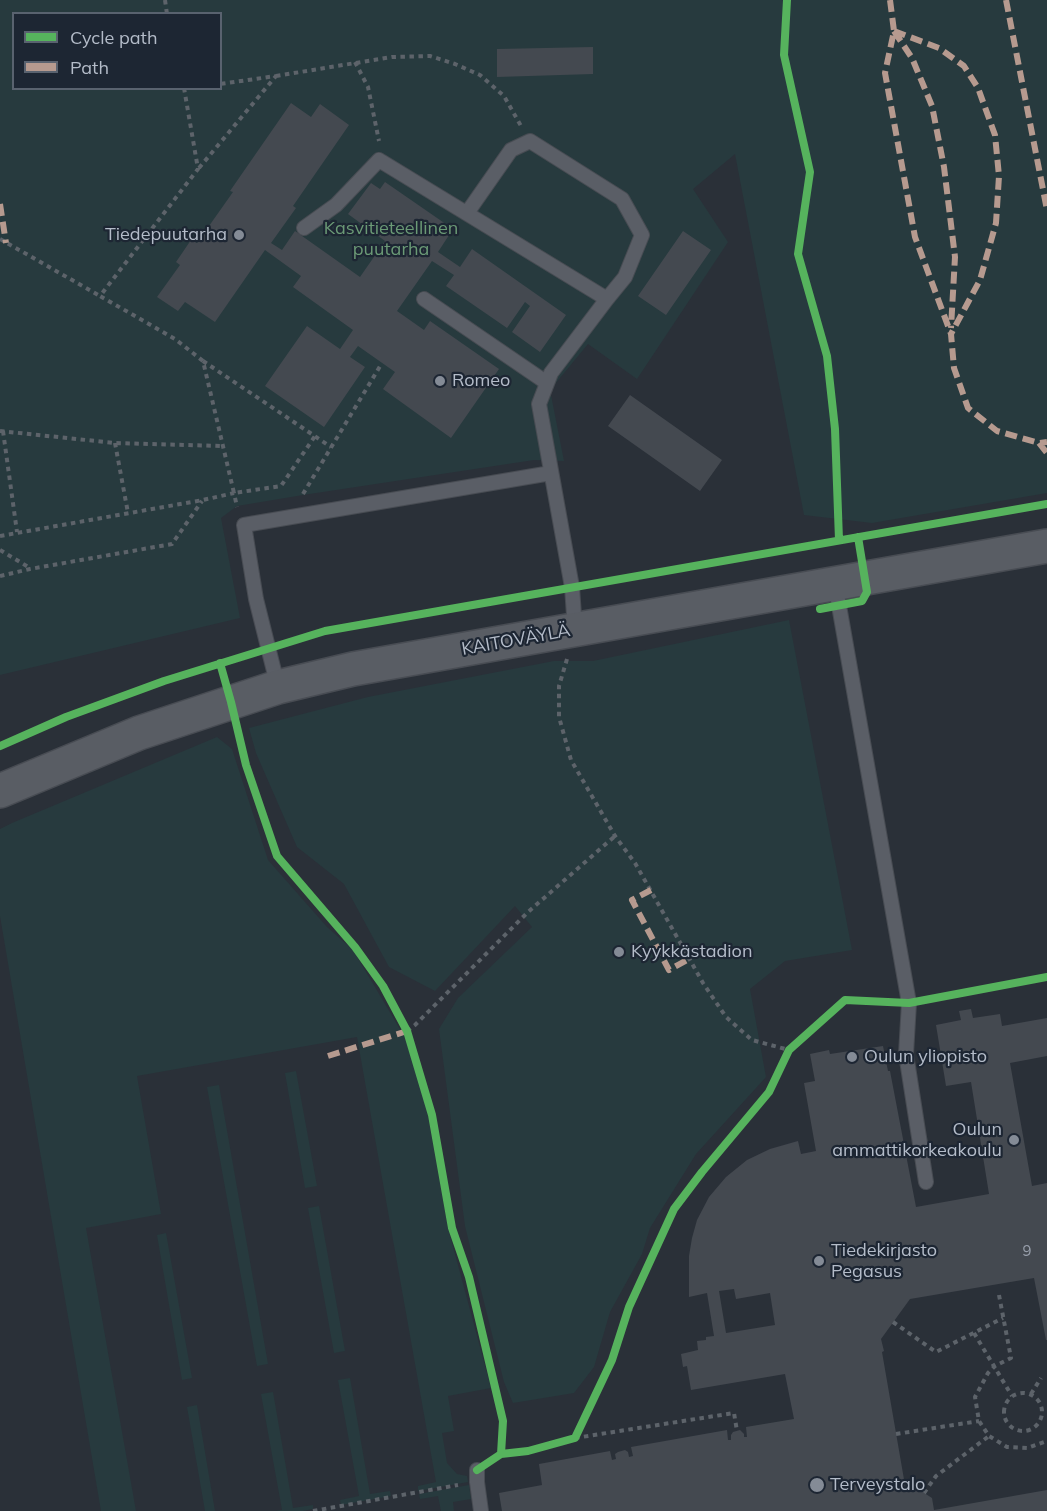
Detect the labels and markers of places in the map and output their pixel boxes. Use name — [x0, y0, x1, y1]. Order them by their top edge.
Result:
place label: Tiedepuutarha — [105, 224, 227, 246]
marker: Tiedepuutarha — [232, 228, 246, 242]
place label: Romeo — [452, 370, 510, 392]
marker: Romeo — [433, 374, 447, 388]
place label: Kyykkästadion — [631, 941, 752, 963]
marker: Kyykkästadion — [612, 945, 626, 959]
place label: Oulun yliopisto — [864, 1046, 987, 1068]
marker: Oulun yliopisto — [845, 1050, 859, 1064]
place label: Oulun ammattikorkeakoulu — [832, 1119, 1002, 1162]
marker: Oulun ammattikorkeakoulu — [1007, 1133, 1021, 1147]
place label: Tiedekirjasto Pegasus — [831, 1240, 937, 1282]
marker: Tiedekirjasto Pegasus — [812, 1254, 826, 1268]
place label: Terveystalo — [830, 1474, 925, 1496]
marker: Terveystalo — [808, 1476, 826, 1494]

